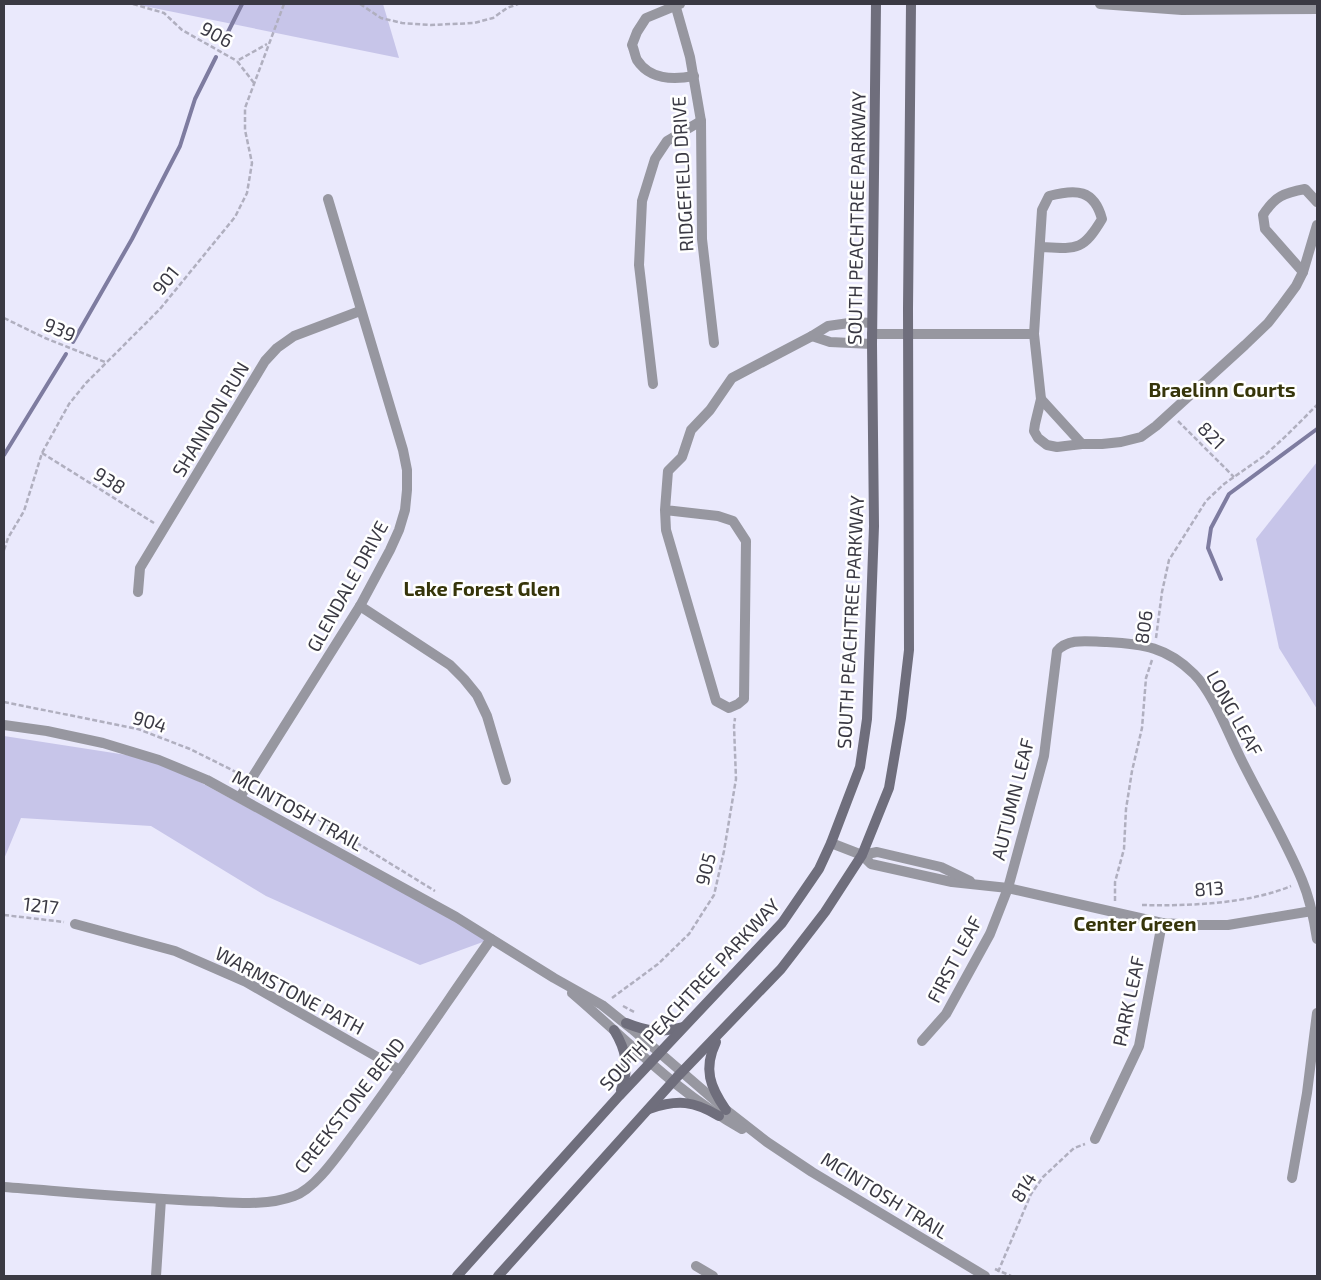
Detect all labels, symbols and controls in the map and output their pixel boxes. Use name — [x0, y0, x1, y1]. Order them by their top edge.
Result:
street label: 906 — [197, 16, 237, 52]
street label: SOUTH PEACHTREE PARKWAY — [842, 91, 870, 345]
street label: RIDGEFIELD DRIVE — [666, 96, 698, 252]
street label: 901 — [147, 261, 183, 299]
street label: 939 — [41, 312, 79, 346]
street label: SHANNON RUN — [167, 357, 253, 481]
district label: Braelinn Courts — [1148, 377, 1296, 401]
street label: 821 — [1193, 416, 1231, 454]
street label: 938 — [90, 462, 130, 498]
street label: SOUTH PEACHTREE PARKWAY — [832, 494, 868, 749]
street label: GLENDALE DRIVE — [301, 516, 393, 656]
district label: Lake Forest Glen — [404, 576, 560, 600]
street label: 806 — [1129, 609, 1157, 645]
street label: LONG LEAF — [1202, 666, 1268, 760]
street label: 904 — [130, 705, 170, 737]
street label: AUTUMN LEAF — [986, 736, 1038, 862]
street label: MCINTOSH TRAIL — [229, 765, 368, 856]
street label: 905 — [690, 850, 720, 888]
street label: 813 — [1193, 875, 1225, 901]
street label: 1217 — [22, 891, 60, 919]
street label: SOUTH PEACHTREE PARKWAY — [594, 893, 784, 1095]
district label: Center Green — [1074, 911, 1196, 935]
street label: FIRST LEAF — [922, 912, 986, 1006]
street label: WARMSTONE PATH — [212, 941, 368, 1039]
street label: PARK LEAF — [1107, 954, 1149, 1048]
street label: CREEKSTONE BEND — [289, 1033, 409, 1177]
street label: MCINTOSH TRAIL — [817, 1147, 953, 1244]
street label: 814 — [1005, 1168, 1041, 1206]

